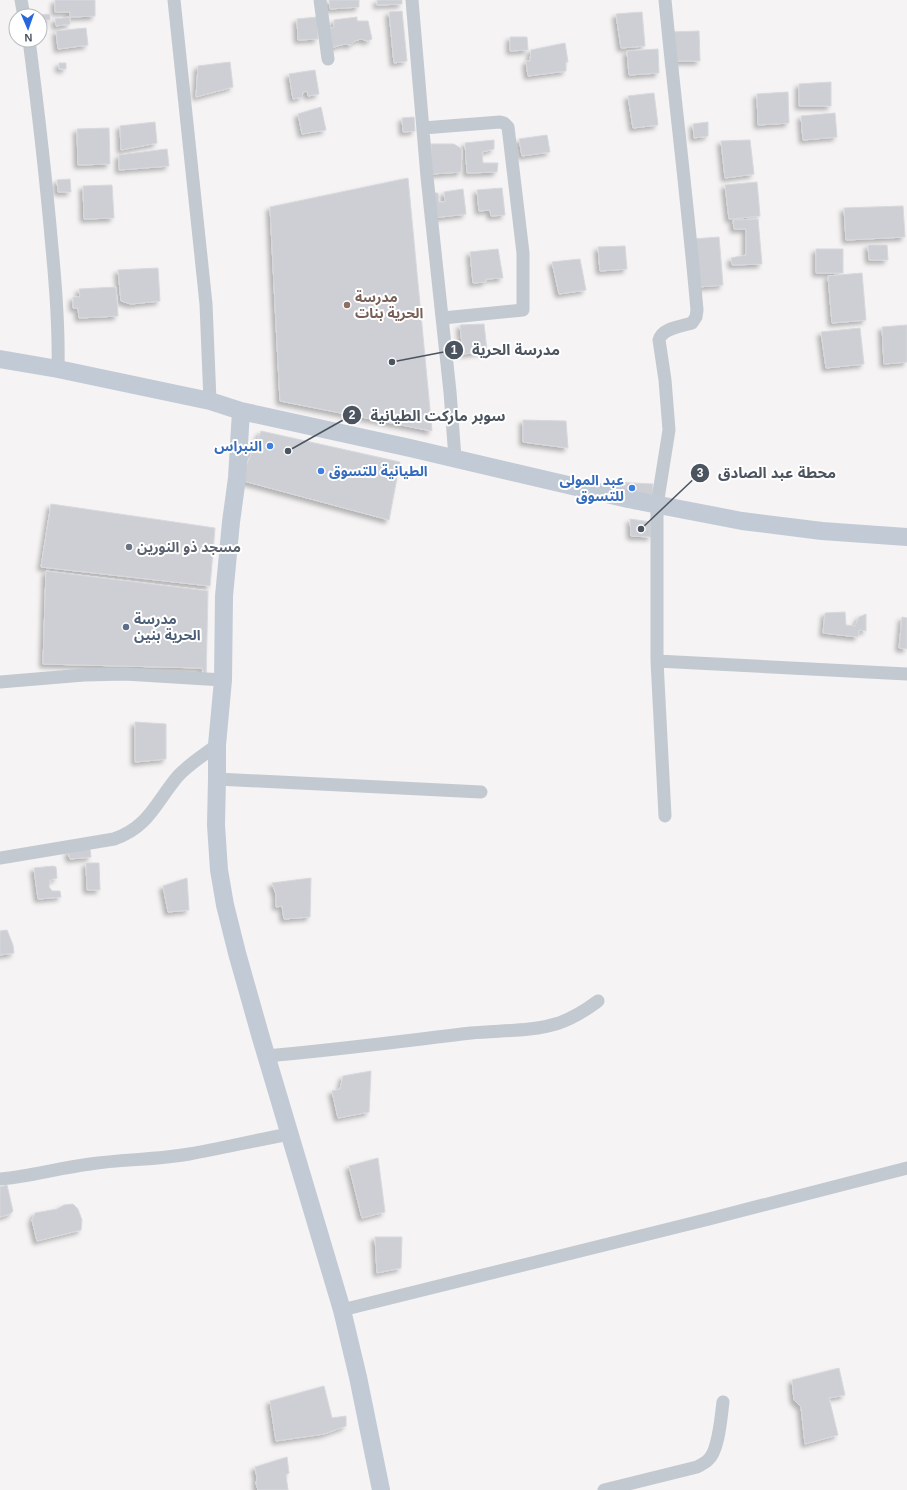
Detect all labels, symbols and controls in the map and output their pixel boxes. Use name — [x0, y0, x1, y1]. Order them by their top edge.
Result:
north arrow — [8, 8, 48, 48]
text: N — [24, 32, 33, 44]
place label: مدرسة الحرية بنات — [355, 289, 423, 322]
marker: مدرسة الحرية بنات — [342, 300, 352, 310]
callout: مدرسة الحرية — [444, 336, 568, 363]
text: مدرسة الحرية — [472, 341, 560, 359]
text: 1 — [451, 343, 458, 357]
callout: سوبر ماركت الطيانية — [342, 402, 513, 429]
text: سوبر ماركت الطيانية — [370, 407, 506, 425]
text: 2 — [349, 408, 356, 422]
place label: النبراس — [214, 438, 262, 455]
marker: النبراس — [265, 441, 275, 451]
callout: محطة عبد الصادق — [690, 459, 844, 486]
place label: الطيانية للتسوق — [329, 463, 428, 479]
text: محطة عبد الصادق — [718, 464, 836, 481]
marker: الطيانية للتسوق — [316, 466, 326, 476]
text: 3 — [697, 466, 704, 480]
place label: عبد المولى للتسوق — [560, 472, 624, 504]
marker: عبد المولى للتسوق — [627, 483, 637, 493]
place label: مسجد ذو النورين — [137, 539, 241, 556]
marker: مسجد ذو النورين — [124, 542, 134, 552]
place label: مدرسة الحرية بنين — [134, 611, 201, 644]
marker: مدرسة الحرية بنين — [121, 622, 131, 632]

